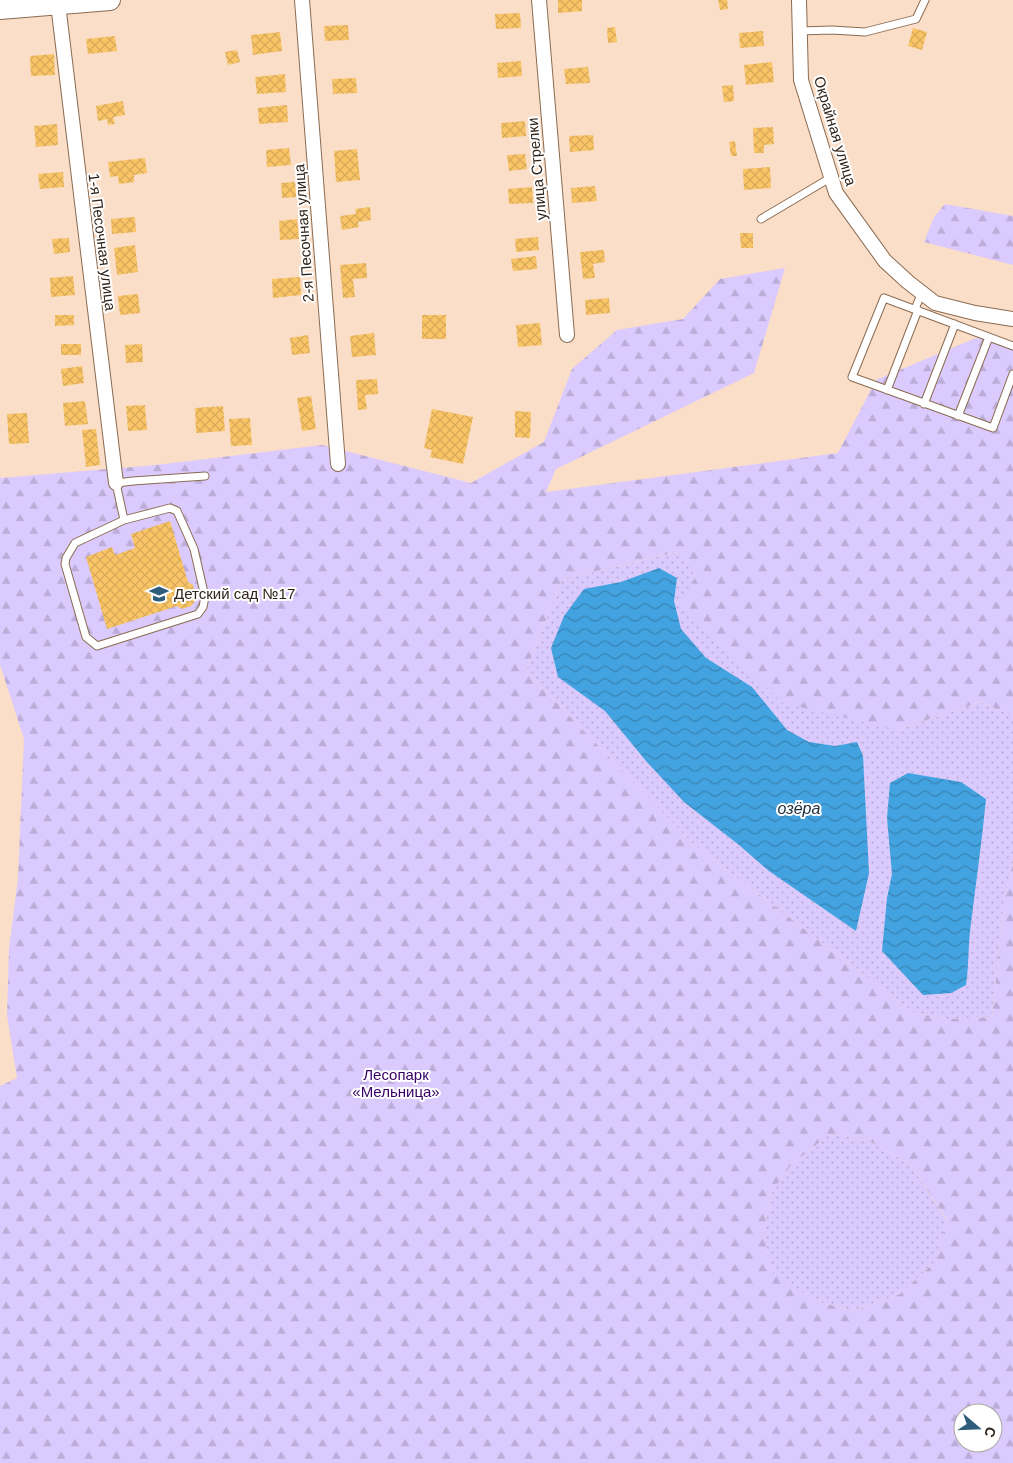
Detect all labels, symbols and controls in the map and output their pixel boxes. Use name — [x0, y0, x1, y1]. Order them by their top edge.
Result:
street label: Окрайная улица — [811, 74, 860, 188]
street label: улица Стрелки — [524, 117, 549, 221]
street label: 2-я Песочная улица — [290, 163, 317, 303]
street label: 1-я Песочная улица — [86, 172, 119, 312]
school or university icon: Детский сад №17 — [148, 583, 170, 605]
place label: Детский сад №17 — [174, 585, 295, 602]
water label: озёра — [778, 800, 821, 817]
park label: Лесопарк «Мельница» — [352, 1066, 440, 1100]
north arrow — [953, 1403, 1003, 1453]
text: С — [981, 1425, 1000, 1440]

